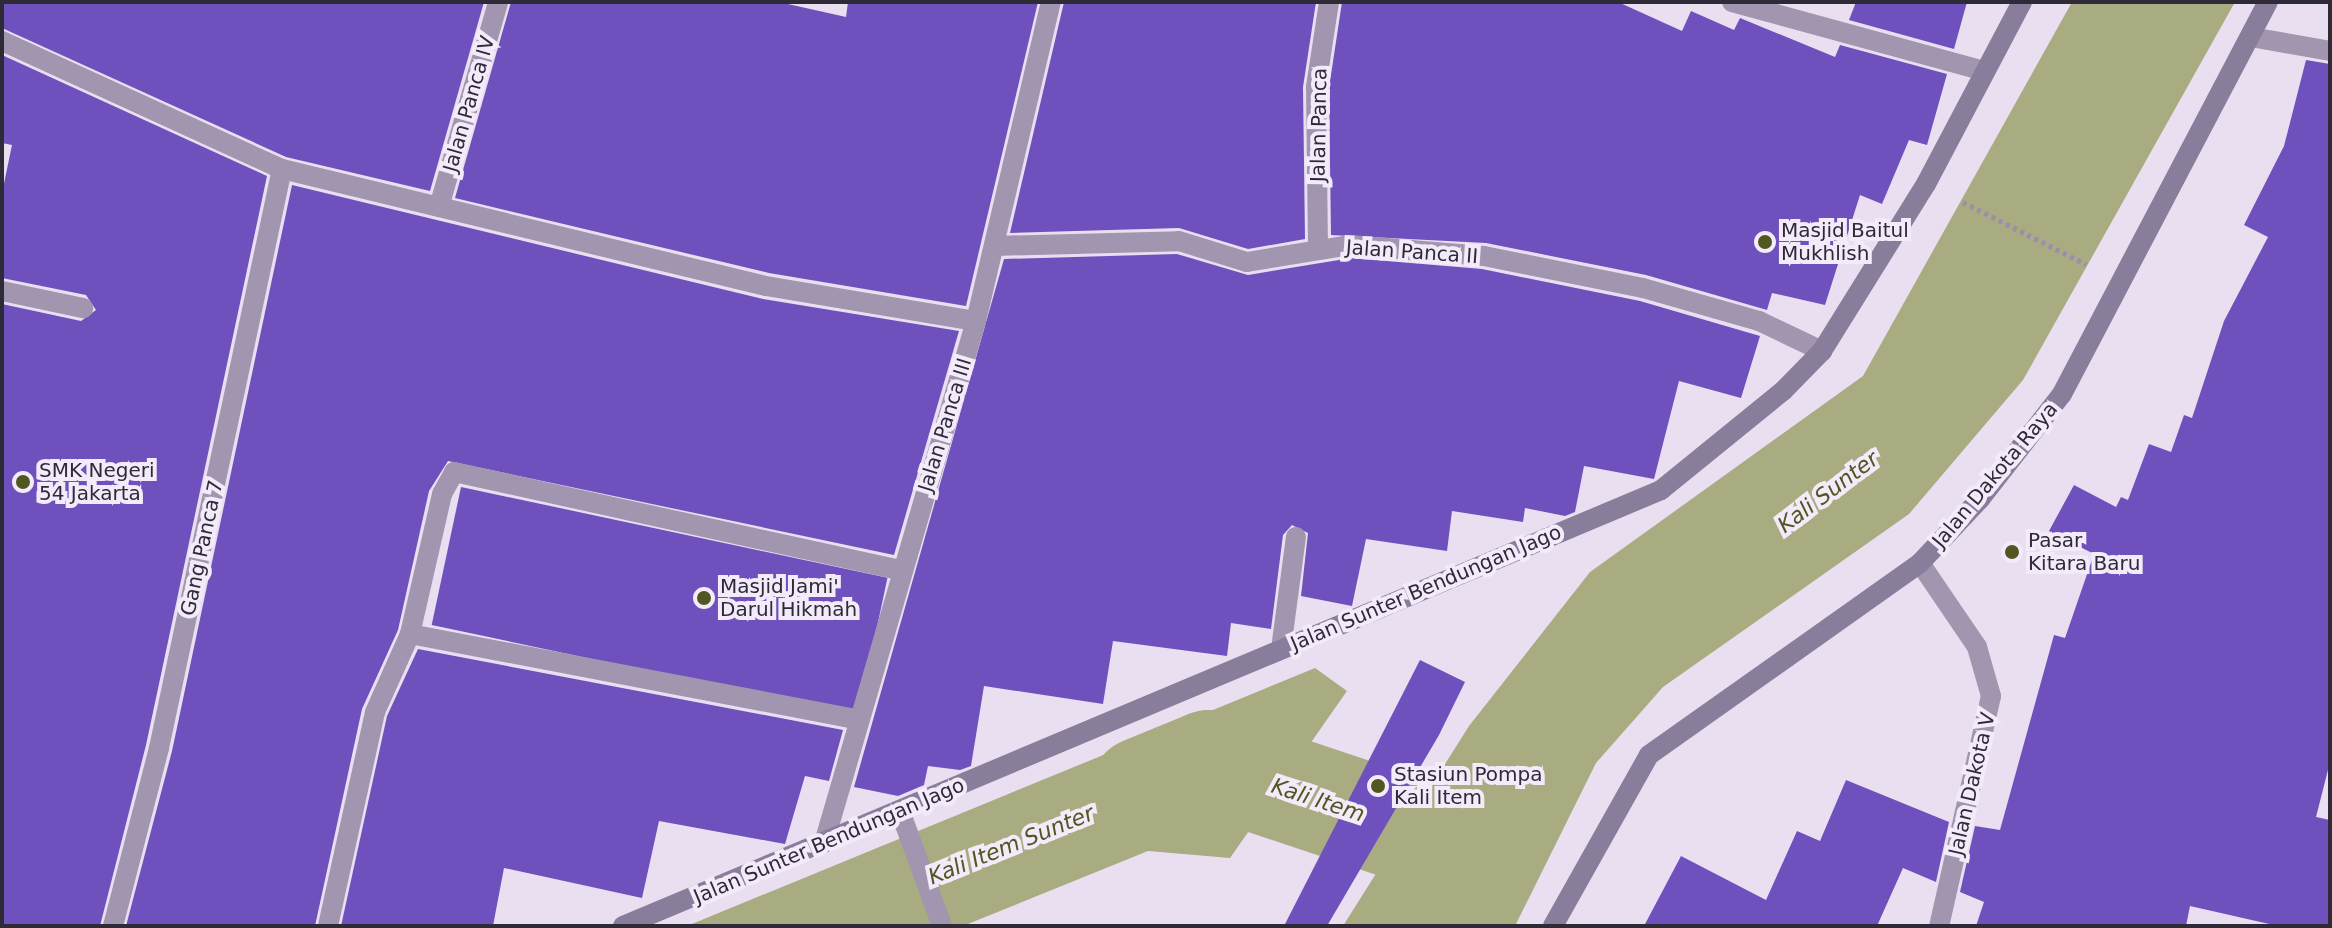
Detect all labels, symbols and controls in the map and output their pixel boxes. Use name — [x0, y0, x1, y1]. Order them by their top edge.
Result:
street label: Jalan Panca IV — [438, 33, 500, 175]
street label: Jalan Panca — [1306, 68, 1332, 182]
place label: Masjid Baitul Mukhlish — [1781, 218, 1909, 265]
marker: Masjid Baitul Mukhlish — [1756, 233, 1774, 251]
street label: Jalan Panca II — [1345, 235, 1479, 269]
street label: Jalan Panca III — [913, 355, 977, 495]
street label: Jalan Dakota Raya — [1927, 398, 2063, 552]
water label: Kali Sunter — [1772, 446, 1884, 538]
place label: SMK Negeri 54 Jakarta — [39, 458, 154, 505]
marker: SMK Negeri 54 Jakarta — [14, 473, 32, 491]
street label: Gang Panca 7 — [176, 478, 228, 618]
street label: Jalan Sunter Bendungan Jago — [1287, 520, 1565, 656]
place label: Pasar Kitara Baru — [2028, 528, 2140, 575]
marker: Pasar Kitara Baru — [2003, 543, 2021, 561]
place label: Masjid Jami' Darul Hikmah — [720, 574, 857, 621]
marker: Masjid Jami' Darul Hikmah — [695, 589, 713, 607]
street label: Jalan Dakota V — [1944, 710, 2000, 858]
place label: Stasiun Pompa Kali Item — [1394, 762, 1542, 809]
street label: Jalan Sunter Bendungan Jago — [690, 773, 968, 909]
water label: Kali Item — [1268, 773, 1368, 827]
marker: Stasiun Pompa Kali Item — [1369, 777, 1387, 795]
water label: Kali Item Sunter — [924, 800, 1098, 890]

